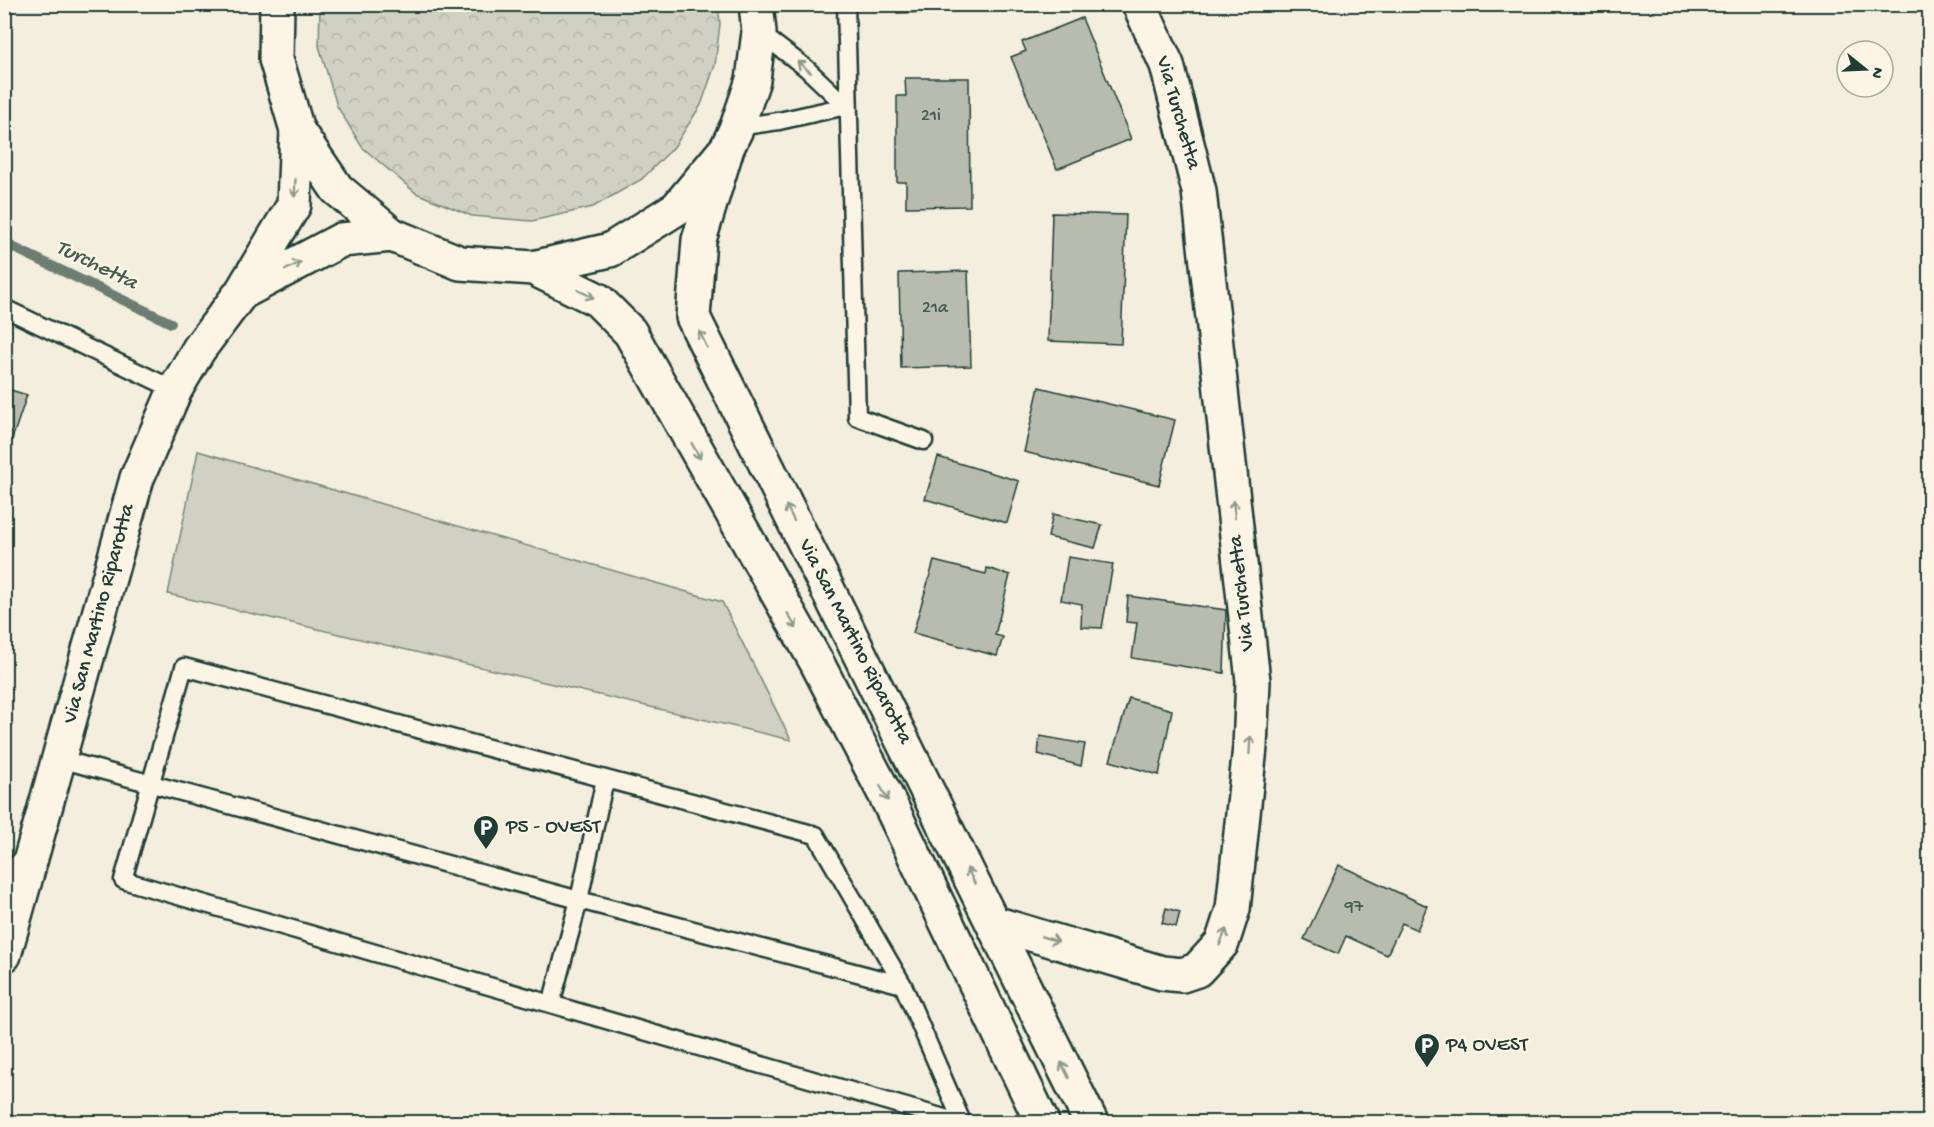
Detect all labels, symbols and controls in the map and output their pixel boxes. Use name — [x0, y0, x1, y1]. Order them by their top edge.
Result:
north arrow — [1835, 39, 1895, 99]
street label: Via Turchetta — [1149, 53, 1205, 174]
one-way arrow — [797, 60, 812, 74]
text: N — [1865, 65, 1887, 81]
house number: 21i — [921, 106, 941, 127]
one-way arrow — [289, 178, 300, 198]
water label: Turchetta — [51, 235, 143, 298]
one-way arrow — [283, 260, 301, 271]
one-way arrow — [577, 289, 595, 300]
house number: 21a — [922, 298, 949, 319]
one-way arrow — [697, 330, 709, 348]
one-way arrow — [690, 442, 702, 459]
street label: Via San Martino Riparotta — [58, 500, 142, 728]
one-way arrow — [1228, 500, 1239, 520]
one-way arrow — [784, 505, 795, 523]
street label: Via Turchetta — [1224, 533, 1262, 653]
street label: Via San Martino Riparotta — [791, 535, 917, 750]
one-way arrow — [786, 612, 798, 629]
one-way arrow — [1244, 736, 1255, 755]
one-way arrow — [879, 783, 890, 801]
parking icon: P5 - OVEST — [471, 813, 501, 851]
place label: P5 - OVEST — [505, 816, 601, 841]
one-way arrow — [964, 867, 976, 885]
house number: 97 — [1344, 897, 1364, 918]
one-way arrow — [1218, 929, 1229, 947]
one-way arrow — [1040, 934, 1059, 945]
parking icon: P4 OVEST — [1412, 1031, 1442, 1069]
place label: P4 OVEST — [1445, 1034, 1529, 1059]
one-way arrow — [1059, 1061, 1071, 1079]

